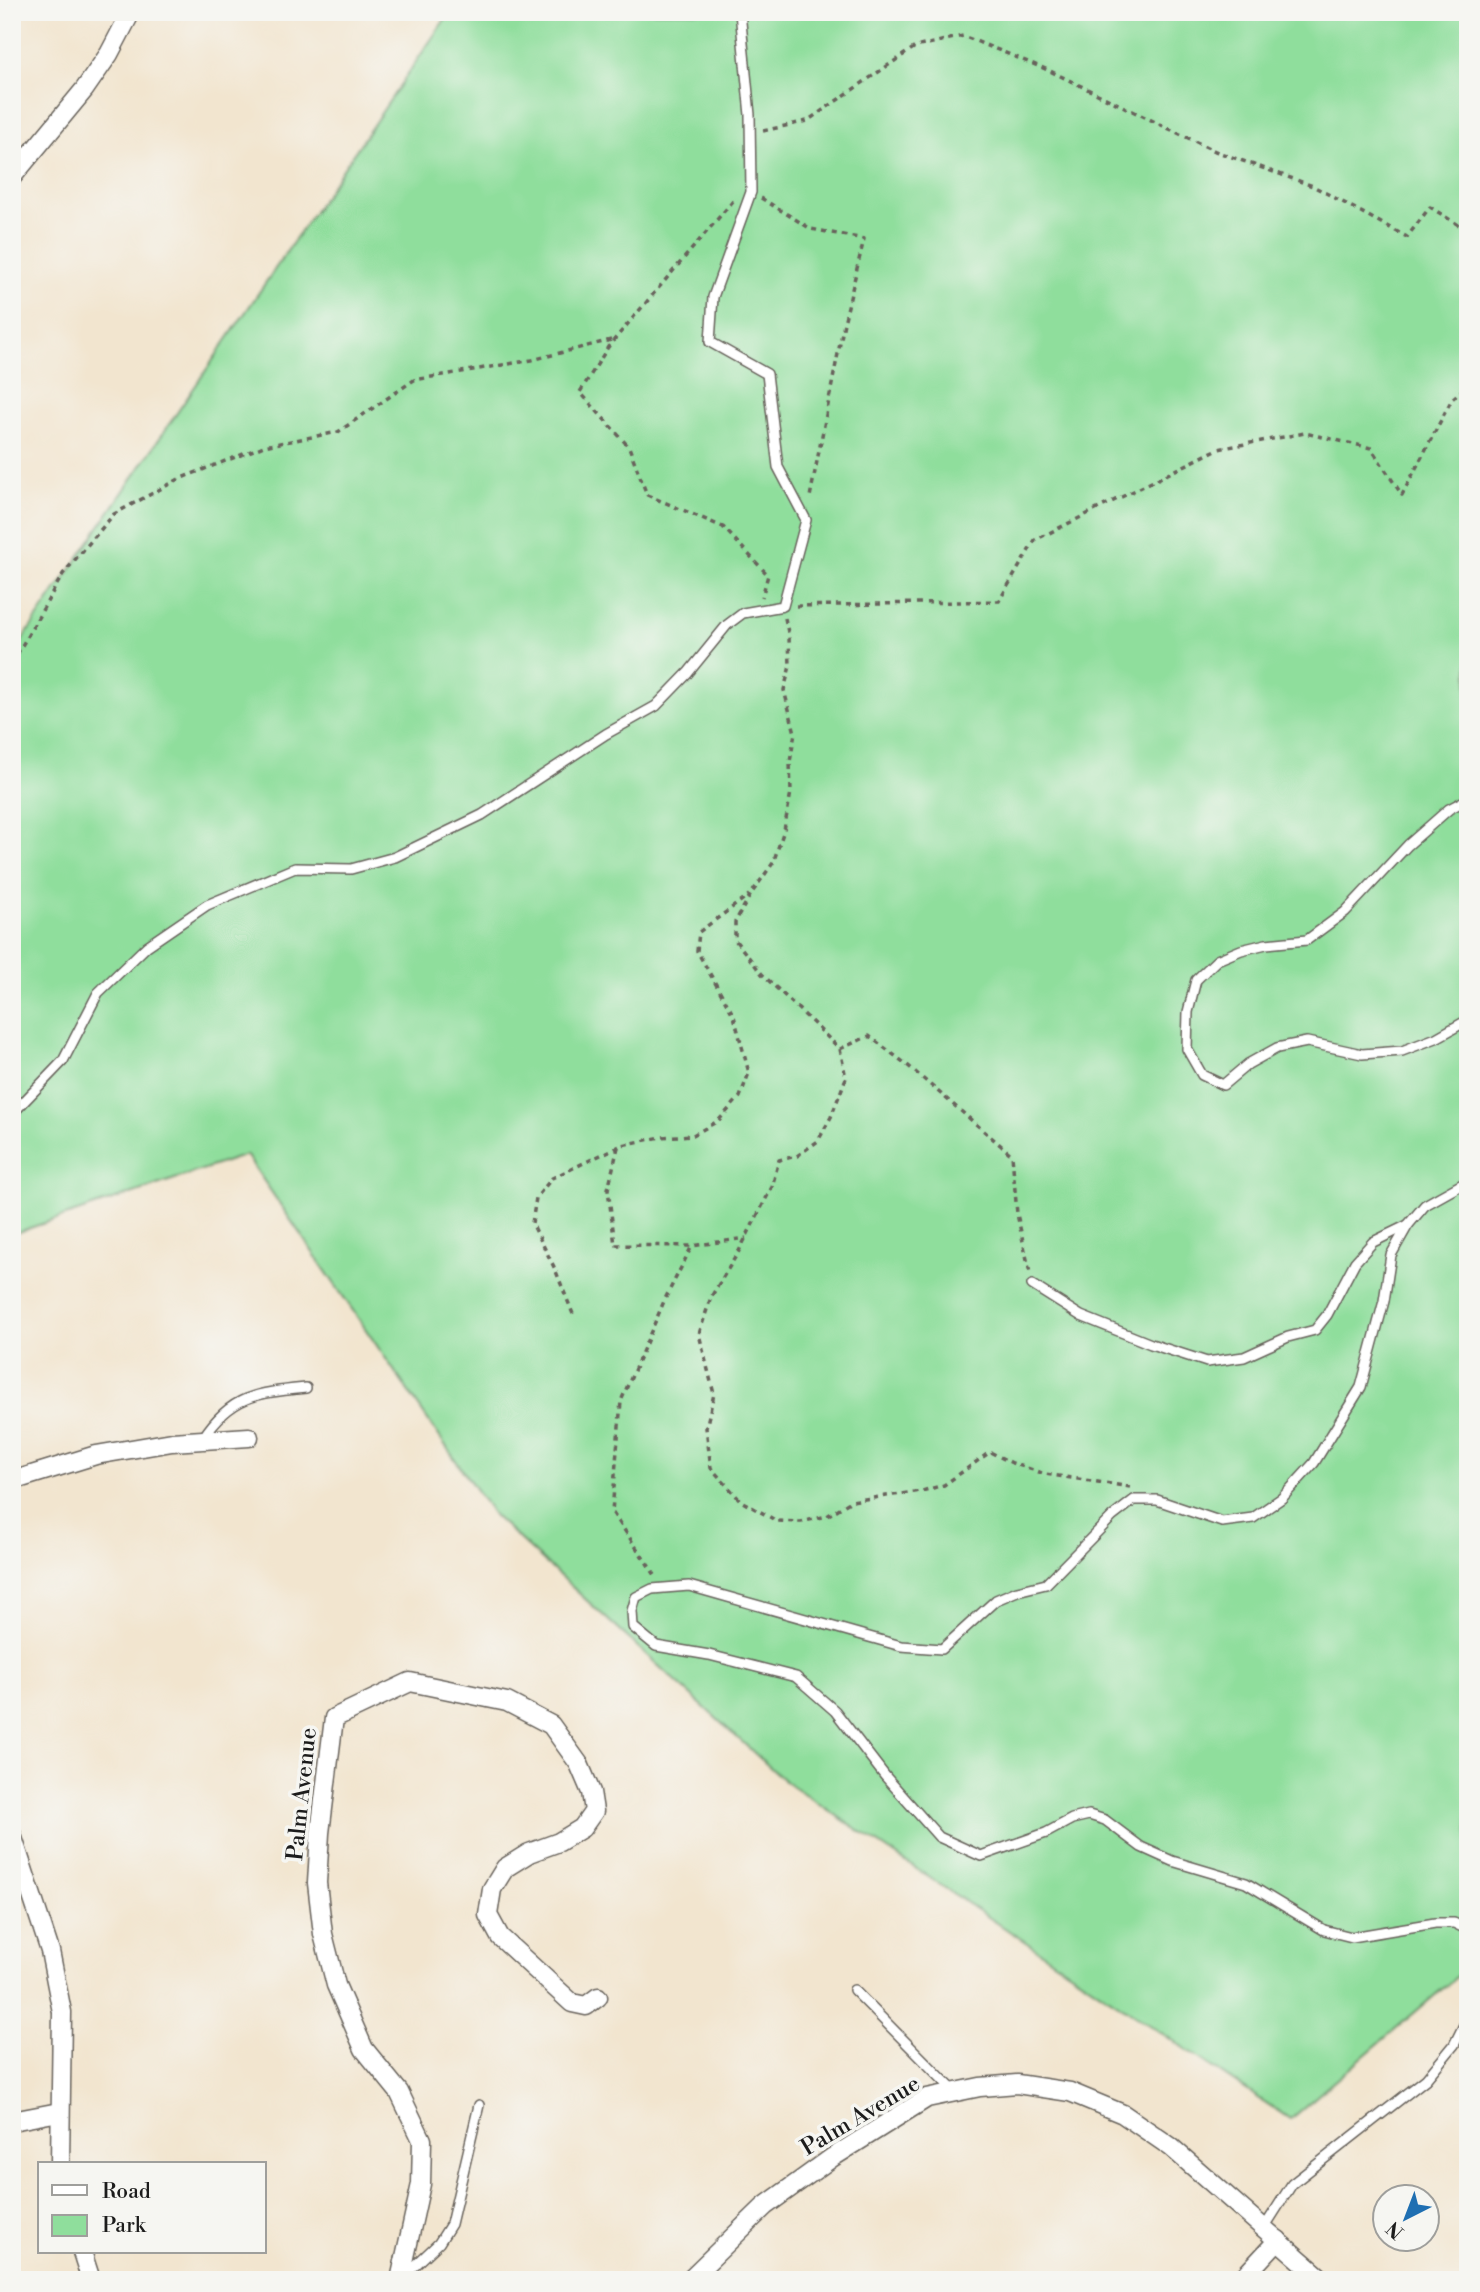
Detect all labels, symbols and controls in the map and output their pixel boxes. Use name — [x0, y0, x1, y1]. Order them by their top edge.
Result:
street label: Palm Avenue — [281, 1726, 323, 1862]
street label: Palm Avenue — [796, 2069, 925, 2162]
legend — [38, 2162, 266, 2254]
text: Road — [102, 2179, 151, 2205]
north arrow — [1372, 2184, 1442, 2254]
text: Park — [102, 2213, 147, 2239]
text: N — [1382, 2216, 1409, 2244]

